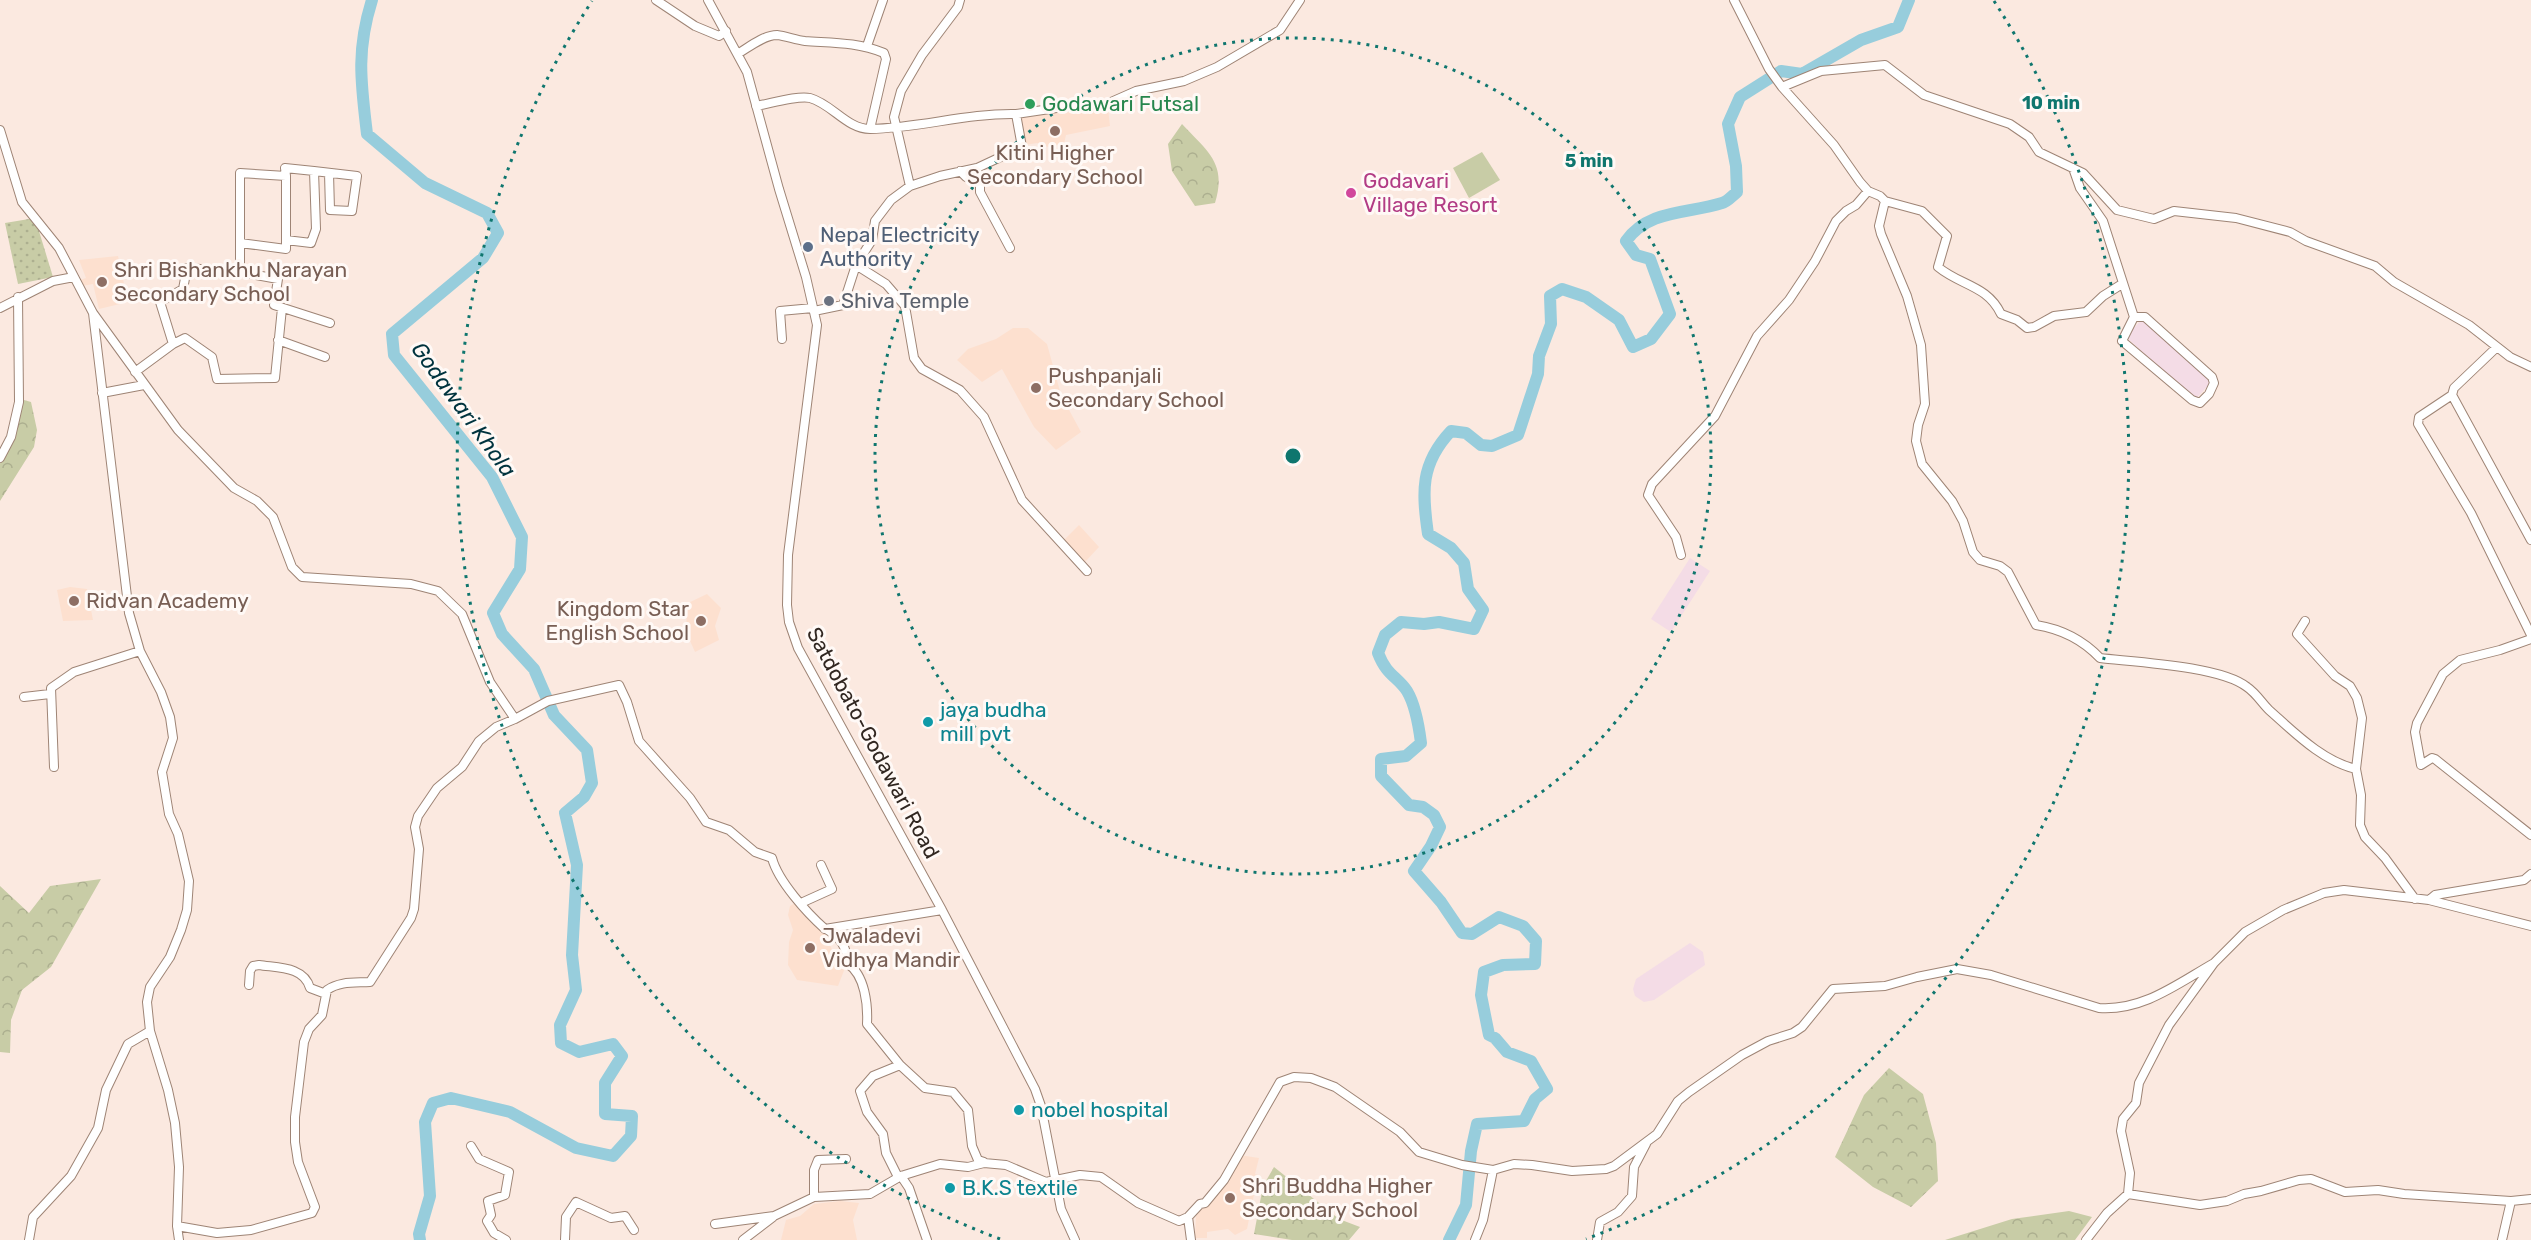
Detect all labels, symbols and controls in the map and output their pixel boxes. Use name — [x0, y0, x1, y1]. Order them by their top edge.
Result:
place label: Godawari Futsal — [1042, 91, 1199, 116]
text: 10 min — [2022, 92, 2080, 114]
marker: Godawari Futsal — [1023, 97, 1037, 111]
marker: Kitini Higher Secondary School — [1048, 124, 1062, 138]
place label: Kitini Higher Secondary School — [967, 140, 1143, 189]
text: 5 min — [1565, 150, 1613, 172]
place label: Godavari Village Resort — [1363, 168, 1497, 217]
marker: Godavari Village Resort — [1344, 186, 1358, 200]
place label: Nepal Electricity Authority — [820, 222, 980, 271]
marker: Nepal Electricity Authority — [801, 240, 815, 254]
place label: Shri Bishankhu Narayan Secondary School — [114, 257, 347, 306]
marker: Shri Bishankhu Narayan Secondary School — [95, 275, 109, 289]
place label: Shiva Temple — [841, 288, 969, 313]
marker: Shiva Temple — [822, 294, 836, 308]
water label: Godawari Khola — [405, 336, 522, 482]
place label: Pushpanjali Secondary School — [1048, 363, 1224, 412]
marker: Pushpanjali Secondary School — [1029, 381, 1043, 395]
centre of rings — [1283, 446, 1303, 466]
place label: Ridvan Academy — [86, 588, 249, 613]
marker: Ridvan Academy — [67, 594, 81, 608]
place label: Kingdom Star English School — [546, 596, 689, 645]
marker: Kingdom Star English School — [694, 614, 708, 628]
street label: Satdobato-Godawari Road — [802, 623, 945, 863]
place label: jaya budha mill pvt — [939, 697, 1047, 746]
marker: jaya budha mill pvt — [921, 715, 935, 729]
place label: Jwaladevi Vidhya Mandir — [822, 923, 960, 972]
marker: Jwaladevi Vidhya Mandir — [803, 941, 817, 955]
place label: nobel hospital — [1031, 1097, 1168, 1122]
marker: nobel hospital — [1012, 1103, 1026, 1117]
place label: Shri Buddha Higher Secondary School — [1242, 1173, 1432, 1222]
place label: B.K.S textile — [962, 1175, 1078, 1200]
marker: B.K.S textile — [943, 1181, 957, 1195]
marker: Shri Buddha Higher Secondary School — [1223, 1191, 1237, 1205]

